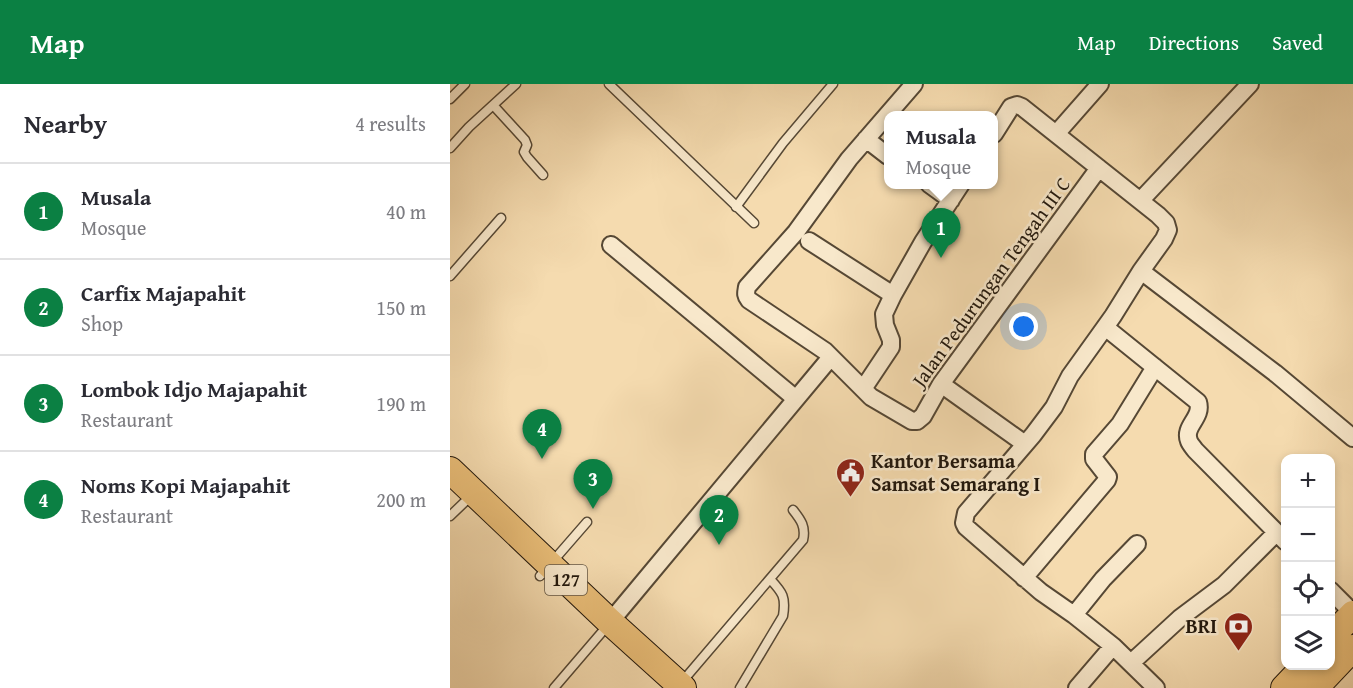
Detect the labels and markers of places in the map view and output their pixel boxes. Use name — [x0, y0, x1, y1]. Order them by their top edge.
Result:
pin: 1 — [922, 208, 960, 258]
pin: 4 — [522, 410, 562, 459]
place label: Kantor Bersama Samsat Semarang I — [871, 446, 1040, 498]
public building icon: Kantor Bersama Samsat Semarang I — [834, 456, 866, 498]
pin: 3 — [574, 460, 612, 509]
pin: 2 — [700, 496, 738, 545]
bank icon: BRI — [1222, 610, 1254, 652]
place label: BRI — [1186, 611, 1217, 640]

